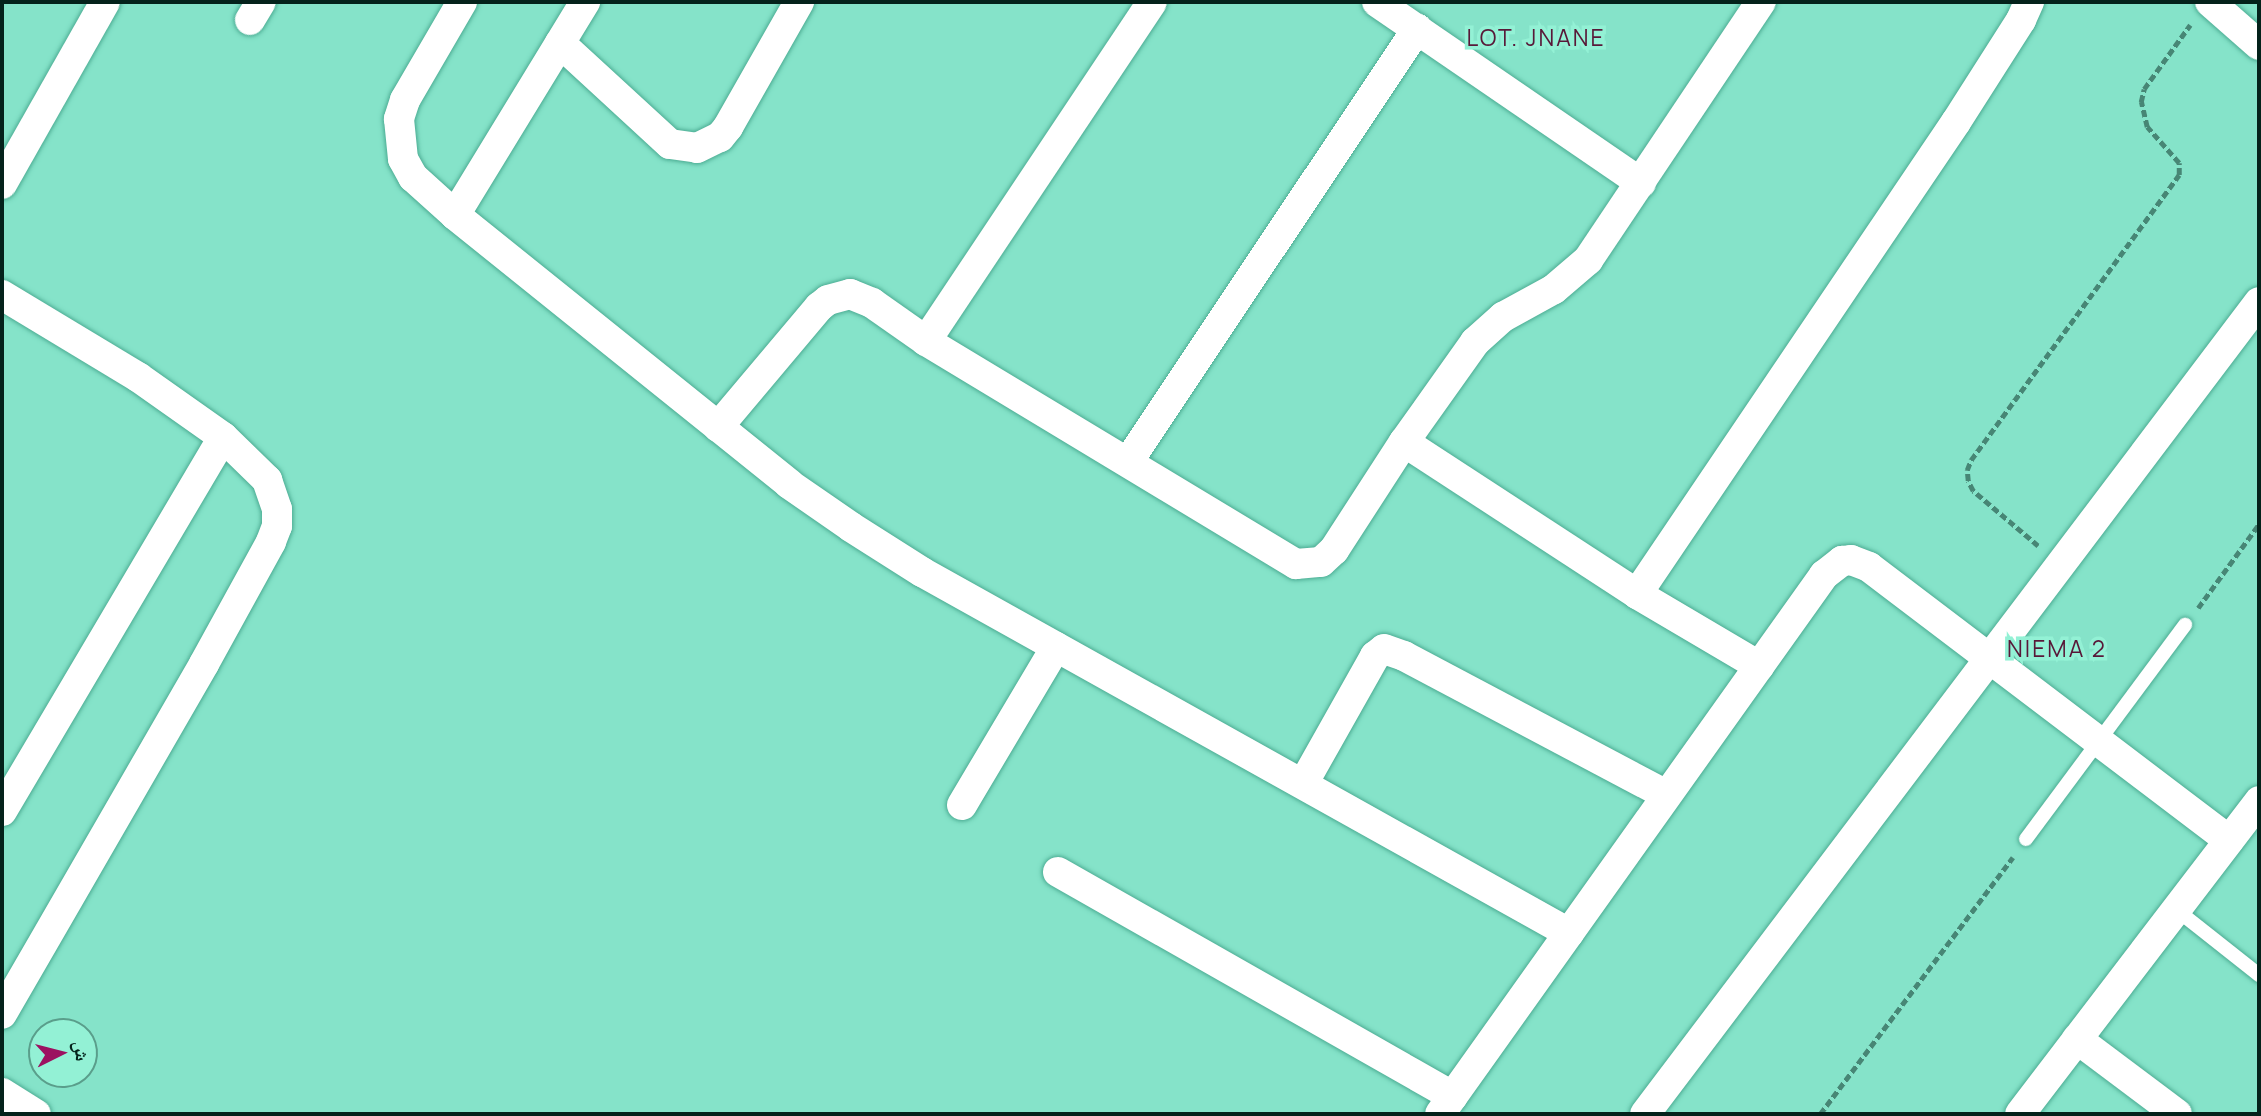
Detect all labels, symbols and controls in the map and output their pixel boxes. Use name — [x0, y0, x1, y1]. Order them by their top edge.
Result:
district label: LOT. JNANE — [1468, 23, 1604, 51]
district label: NIEMA 2 — [2008, 634, 2106, 662]
north arrow — [28, 1018, 98, 1088]
text: ش — [68, 1040, 96, 1062]

